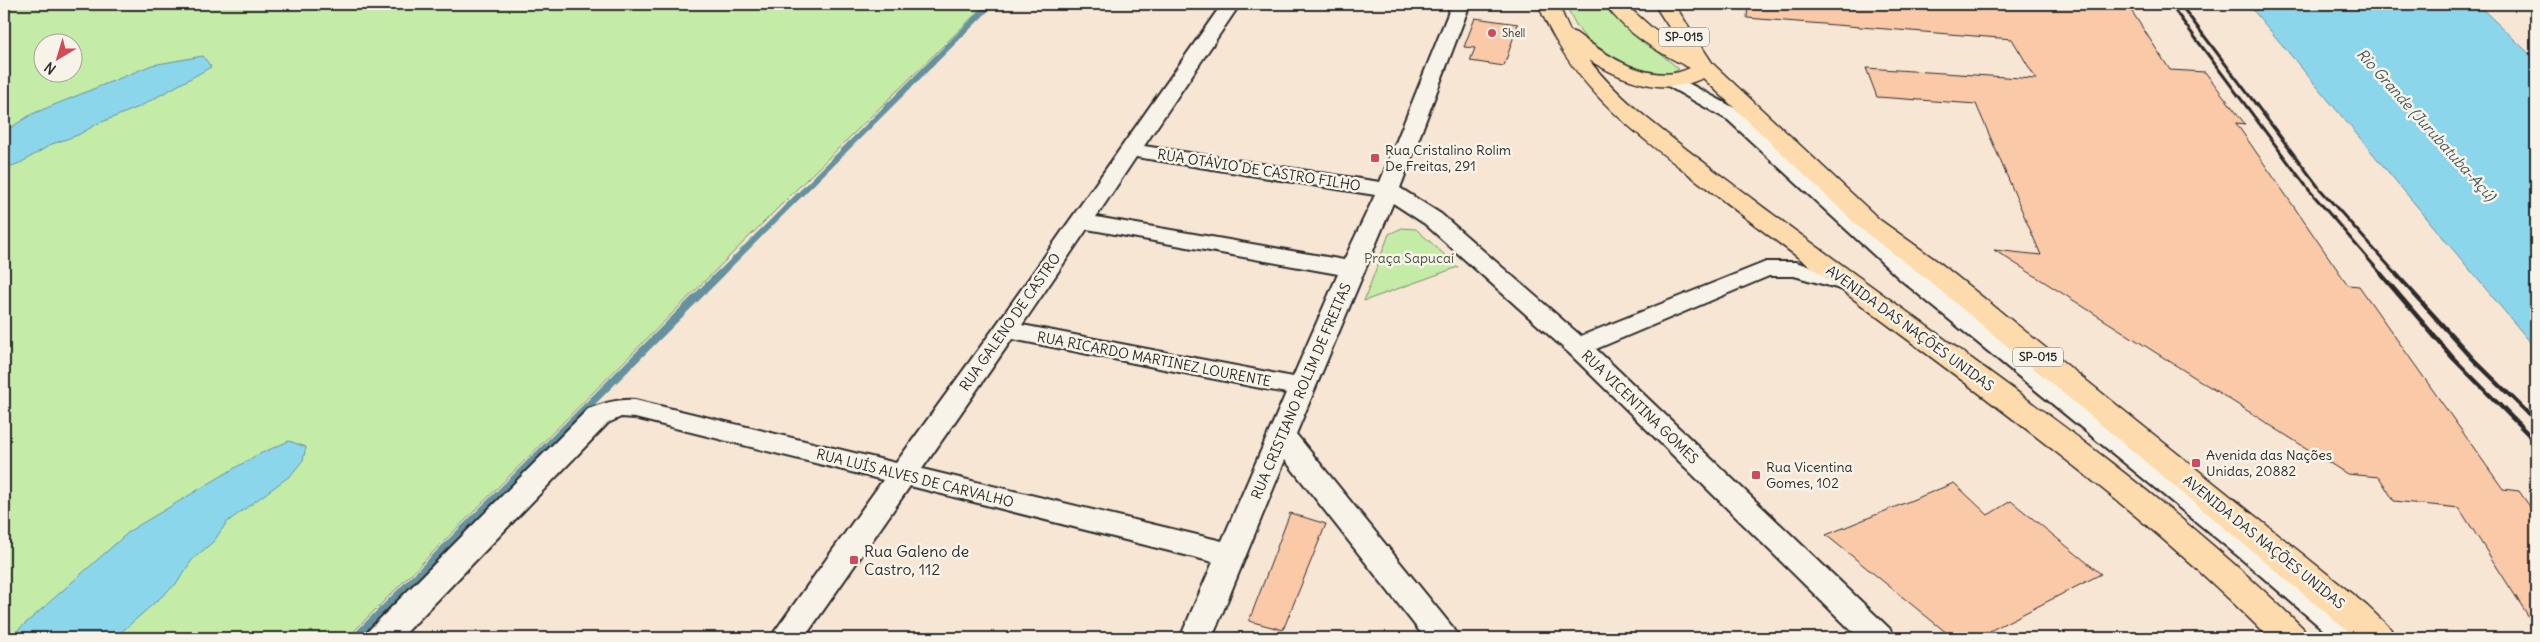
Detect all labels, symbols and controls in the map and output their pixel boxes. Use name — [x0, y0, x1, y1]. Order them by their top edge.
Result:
place label: Shell — [1502, 26, 1525, 40]
marker: Shell — [1486, 27, 1498, 39]
road number: SP-015 — [1659, 28, 1709, 46]
north arrow — [32, 32, 82, 82]
water label: Rio Grande (Jurubatuba-Açú) — [2353, 44, 2501, 206]
text: N — [41, 58, 59, 78]
place label: Rua Cristalino Rolim De Freitas, 291 — [1385, 141, 1511, 175]
street label: RUA OTÁVIO DE CASTRO FILHO — [1156, 145, 1362, 195]
marker: Rua Cristalino Rolim De Freitas, 291 — [1369, 152, 1381, 164]
park label: Praça Sapucaí — [1364, 249, 1454, 267]
street label: RUA GALENO DE CASTRO — [956, 250, 1065, 394]
street label: AVENIDA DAS NAÇÕES UNIDAS — [1823, 261, 1998, 395]
street label: RUA CRISTIANO ROLIM DE FREITAS — [1247, 280, 1355, 502]
street label: RUA RICARDO MARTINEZ LOURENTE — [1035, 327, 1273, 391]
street label: RUA VICENTINA GOMES — [1578, 346, 1703, 468]
road number: SP-015 — [2013, 348, 2063, 367]
street label: RUA LUÍS ALVES DE CARVALHO — [814, 445, 1016, 511]
place label: Avenida das Nações Unidas, 20882 — [2206, 446, 2332, 480]
marker: Avenida das Nações Unidas, 20882 — [2190, 457, 2202, 469]
place label: Rua Vicentina Gomes, 102 — [1766, 458, 1853, 492]
marker: Rua Vicentina Gomes, 102 — [1750, 469, 1762, 481]
street label: AVENIDA DAS NAÇÕES UNIDAS — [2179, 471, 2349, 613]
place label: Rua Galeno de Castro, 112 — [864, 541, 969, 579]
marker: Rua Galeno de Castro, 112 — [848, 554, 860, 566]

